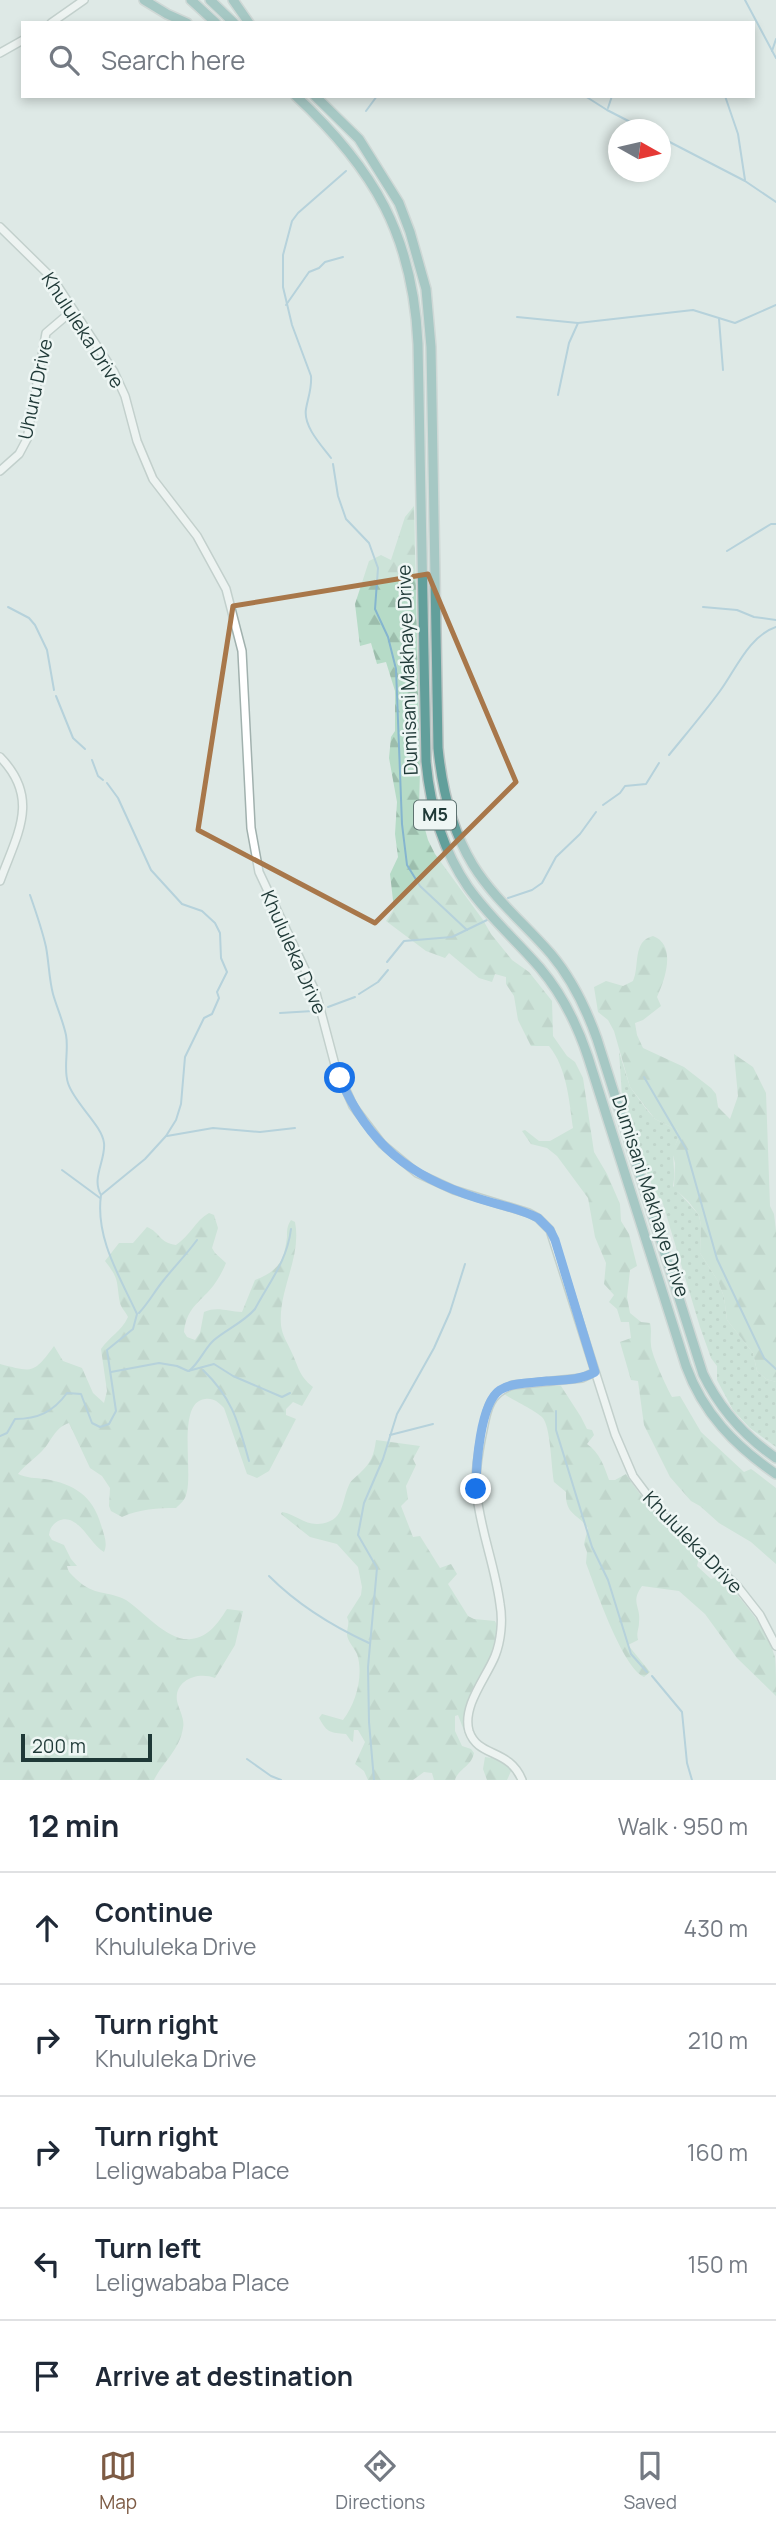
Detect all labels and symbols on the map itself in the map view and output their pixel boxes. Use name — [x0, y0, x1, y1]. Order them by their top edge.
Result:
north arrow — [608, 119, 671, 182]
street label: Khululeka Drive — [36, 267, 130, 393]
street label: Uhuru Drive — [12, 336, 58, 442]
street label: Dumisani Makhaye Drive — [390, 564, 424, 776]
road number: M5 — [414, 800, 456, 830]
street label: Khululeka Drive — [255, 886, 333, 1018]
route start — [324, 1062, 355, 1093]
street label: Dumisani Makhaye Drive — [606, 1092, 696, 1300]
route end — [460, 1473, 491, 1504]
street label: Khululeka Drive — [637, 1485, 749, 1599]
scale bar — [21, 1731, 152, 1763]

